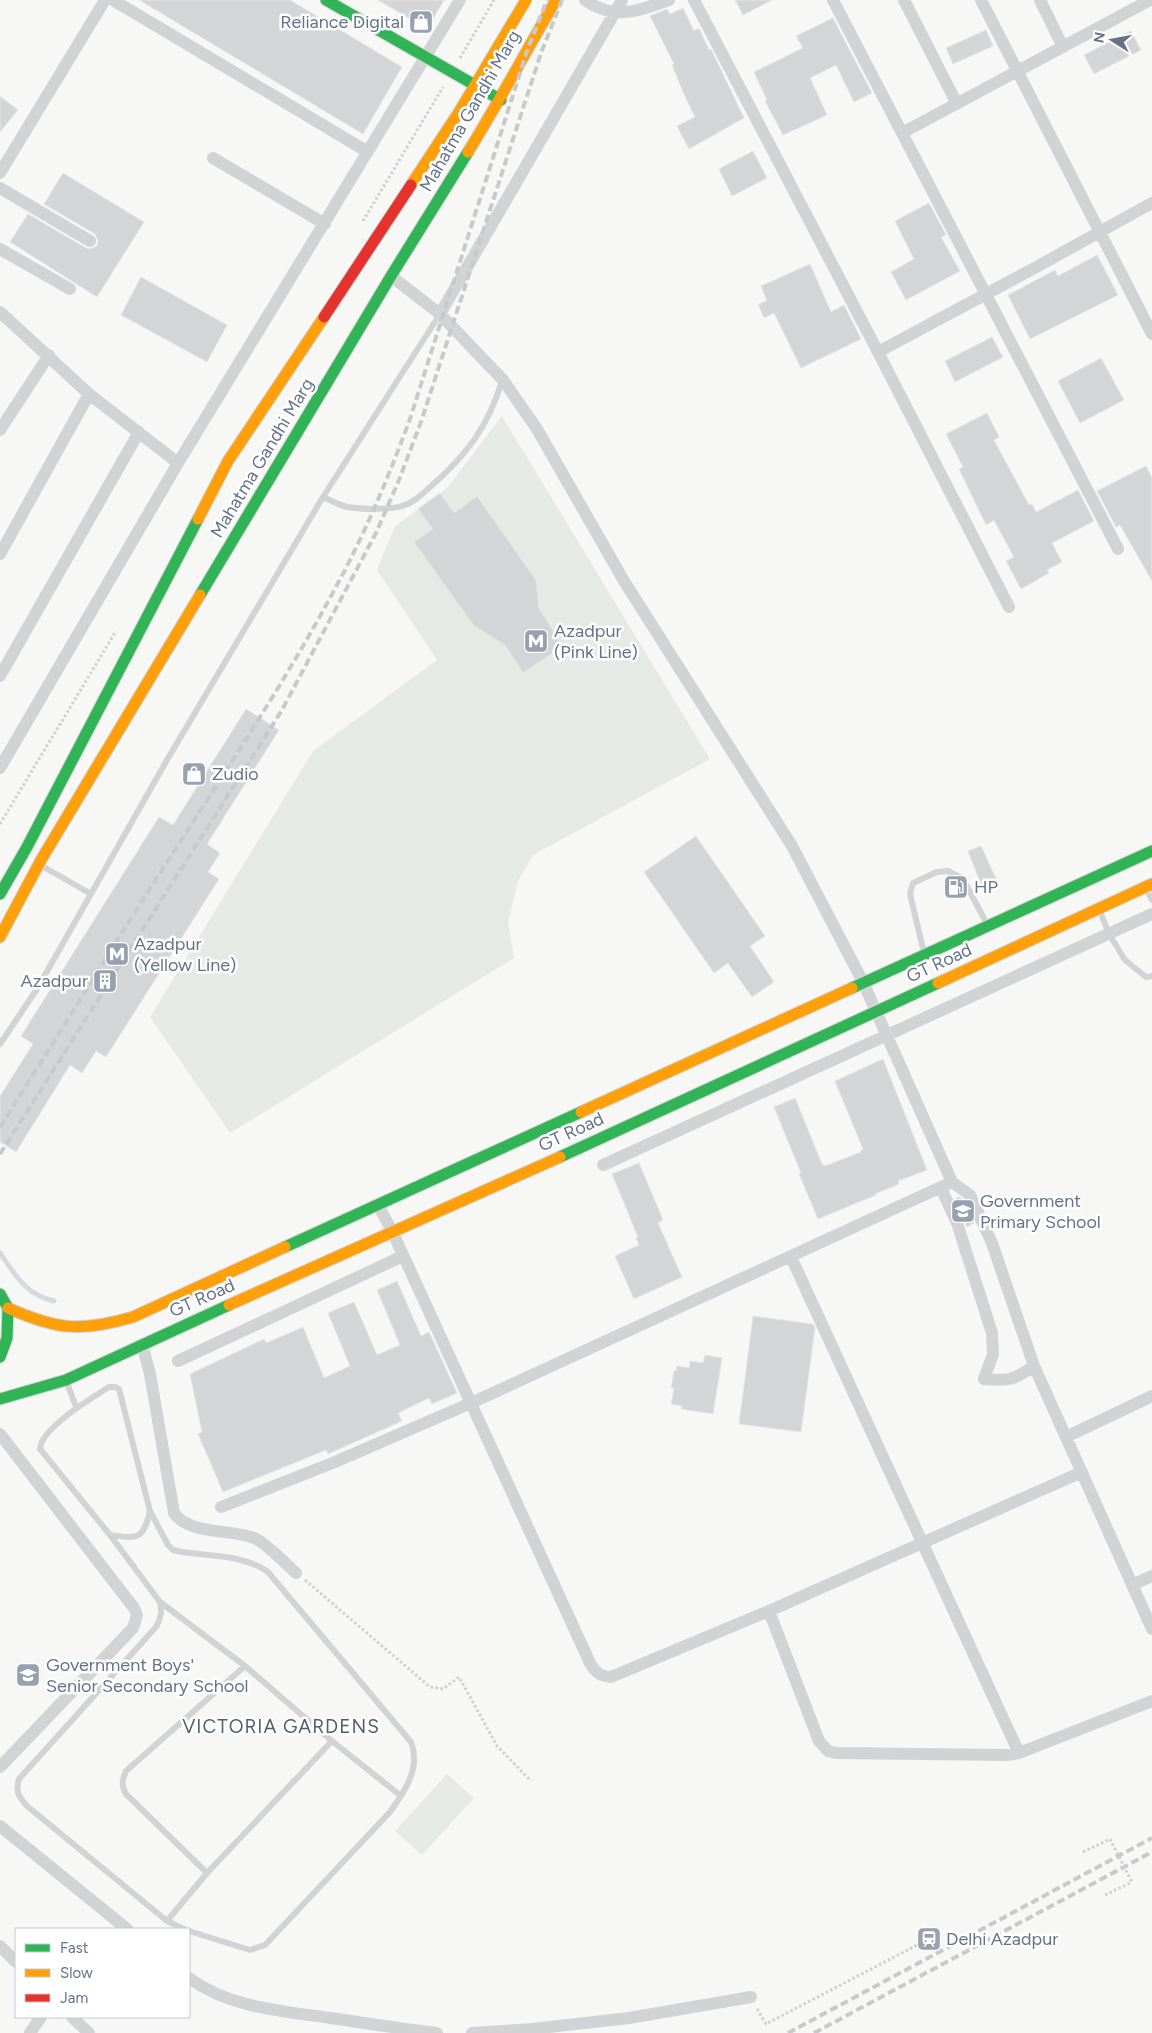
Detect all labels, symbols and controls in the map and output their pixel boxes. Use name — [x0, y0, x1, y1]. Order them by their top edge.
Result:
shop icon: Reliance Digital — [408, 9, 434, 35]
place label: Reliance Digital — [280, 11, 404, 33]
north arrow — [1087, 15, 1137, 65]
street label: Mahatma Gandhi Marg — [415, 26, 525, 196]
text: N — [1090, 31, 1109, 45]
street label: Mahatma Gandhi Marg — [206, 374, 318, 542]
place label: Azadpur (Pink Line) — [554, 620, 638, 663]
metro station icon: Azadpur (Pink Line) — [523, 628, 549, 654]
shop icon: Zudio — [181, 761, 207, 787]
place label: Zudio — [212, 763, 259, 785]
fuel station icon: HP — [943, 874, 969, 900]
place label: HP — [974, 876, 998, 898]
place label: Azadpur (Yellow Line) — [134, 933, 236, 976]
street label: GT Road — [903, 938, 975, 988]
metro station icon: Azadpur (Yellow Line) — [104, 941, 130, 967]
building icon: Azadpur — [92, 968, 118, 994]
place label: Azadpur — [20, 970, 88, 992]
street label: GT Road — [535, 1107, 607, 1157]
place label: Government Primary School — [980, 1190, 1101, 1233]
school or university icon: Government Primary School — [950, 1198, 976, 1224]
street label: GT Road — [166, 1274, 238, 1322]
place label: Government Boys' Senior Secondary School — [46, 1654, 249, 1697]
school or university icon: Government Boys' Senior Secondary School — [15, 1662, 41, 1688]
district label: VICTORIA GARDENS — [182, 1715, 380, 1738]
station icon: Delhi Azadpur — [916, 1926, 942, 1952]
legend — [15, 1928, 190, 2018]
place label: Delhi Azadpur — [946, 1928, 1058, 1950]
text: Fast — [60, 1939, 89, 1957]
text: Slow — [60, 1964, 93, 1982]
text: Jam — [60, 1989, 88, 2007]

